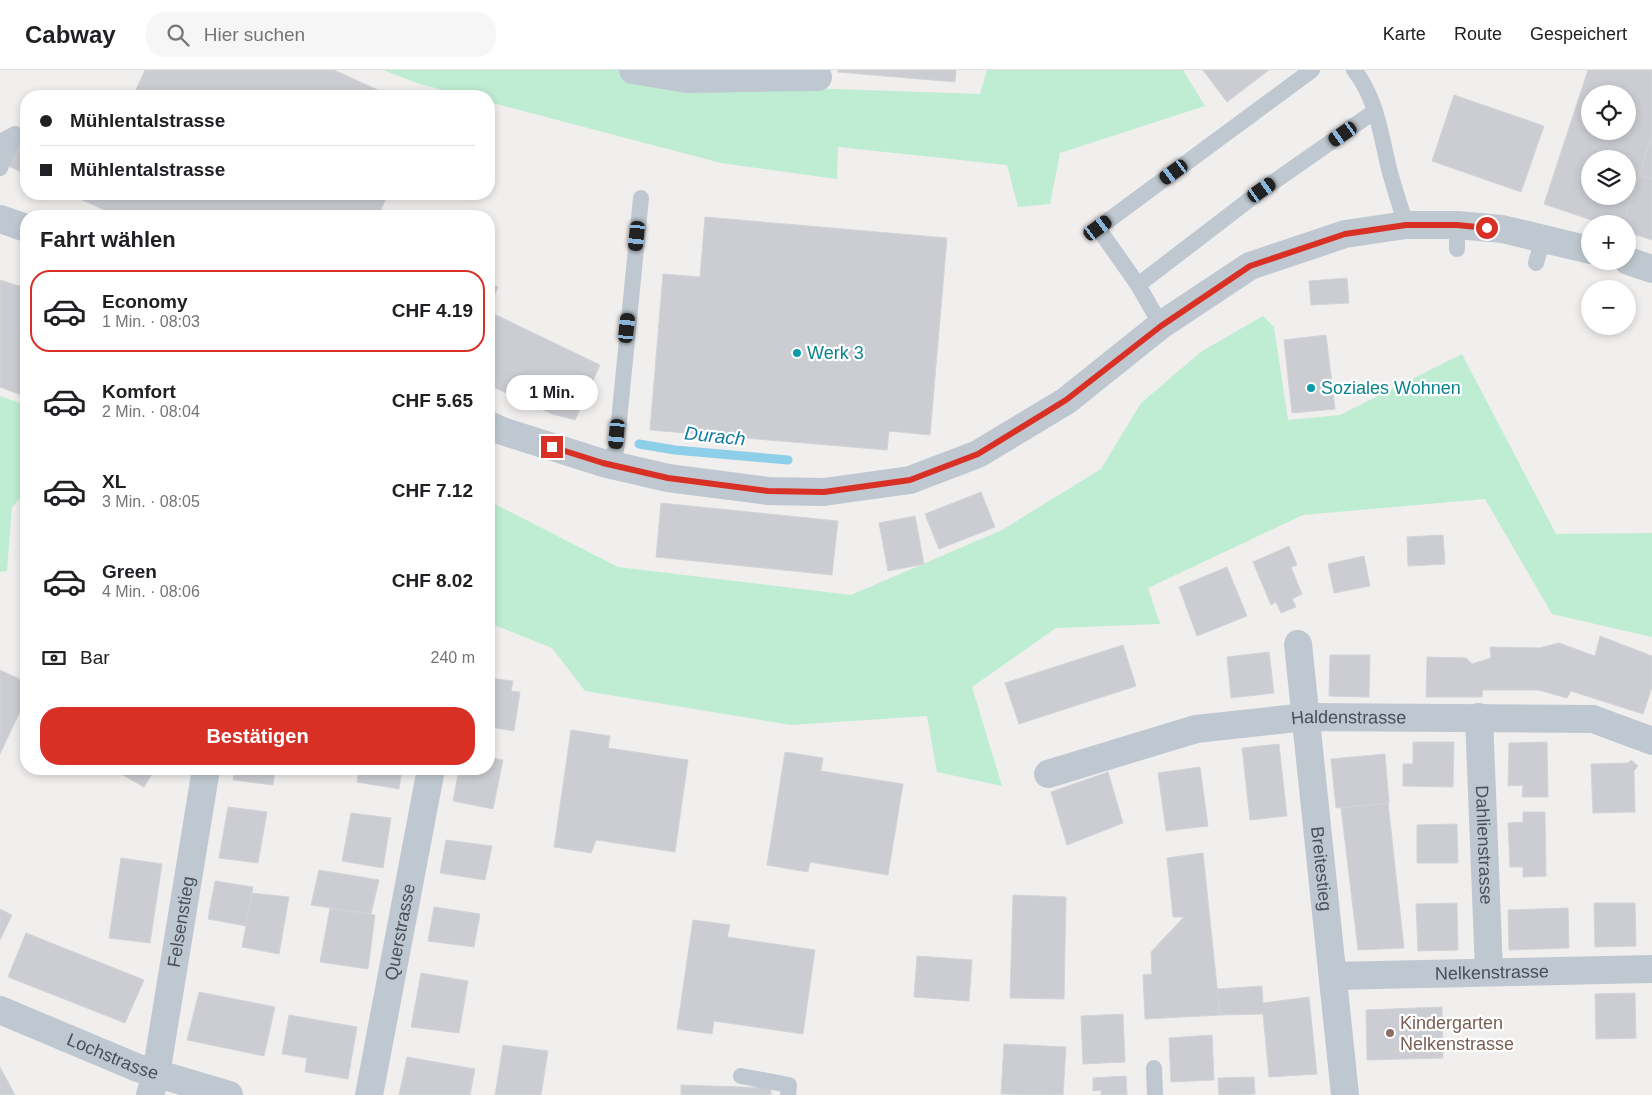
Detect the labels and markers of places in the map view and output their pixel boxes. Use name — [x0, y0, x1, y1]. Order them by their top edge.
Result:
place label: Werk 3 — [807, 343, 864, 363]
marker: Werk 3 — [791, 347, 803, 359]
place label: Soziales Wohnen — [1321, 378, 1461, 398]
marker: Soziales Wohnen — [1305, 382, 1317, 394]
place label: Kindergarten Nelkenstrasse — [1400, 1013, 1514, 1054]
marker: Kindergarten Nelkenstrasse — [1384, 1027, 1396, 1039]

